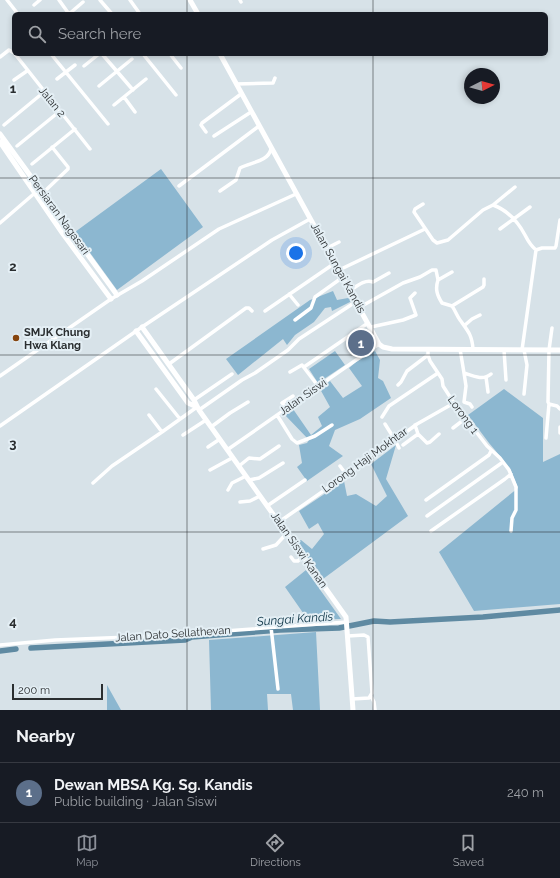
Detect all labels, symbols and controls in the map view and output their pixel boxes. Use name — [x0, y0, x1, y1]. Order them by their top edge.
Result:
search box — [12, 12, 548, 56]
icon: search — [26, 23, 48, 45]
text: Search here — [58, 25, 141, 43]
north arrow — [464, 68, 500, 104]
text: 1 — [10, 81, 17, 96]
street label: Jalan 2 — [36, 84, 68, 120]
street label: Persiaran Nagasari — [26, 173, 92, 257]
street label: Jalan Sungai Kandis — [308, 221, 368, 315]
your location — [286, 243, 306, 263]
text: 2 — [9, 259, 17, 274]
place label: SMJK Chung Hwa Klang — [24, 326, 90, 352]
pin: 1 — [348, 328, 374, 358]
marker: SMJK Chung Hwa Klang — [11, 333, 21, 343]
street label: Jalan Siswi — [277, 376, 329, 418]
street label: Lorong 1 — [445, 393, 481, 437]
street label: Lorong Haji Mokhtar — [320, 424, 410, 495]
text: 3 — [9, 436, 17, 451]
street label: Jalan Siswi Kanan — [268, 510, 330, 590]
water label: Sungai Kandis — [255, 609, 334, 629]
text: 4 — [9, 614, 17, 629]
street label: Jalan Dato Sellathevan — [115, 623, 231, 645]
scale bar — [12, 682, 103, 701]
text: 200 m — [18, 684, 50, 697]
text: Nearby — [16, 726, 75, 746]
text: Dewan MBSA Kg. Sg. Kandis — [54, 776, 253, 794]
text: 1 — [26, 785, 32, 800]
text: 240 m — [507, 785, 544, 800]
text: Public building · Jalan Siswi — [54, 794, 217, 809]
tab: Map — [76, 832, 98, 869]
tab: Directions — [250, 832, 301, 869]
tab: Saved — [453, 832, 484, 869]

